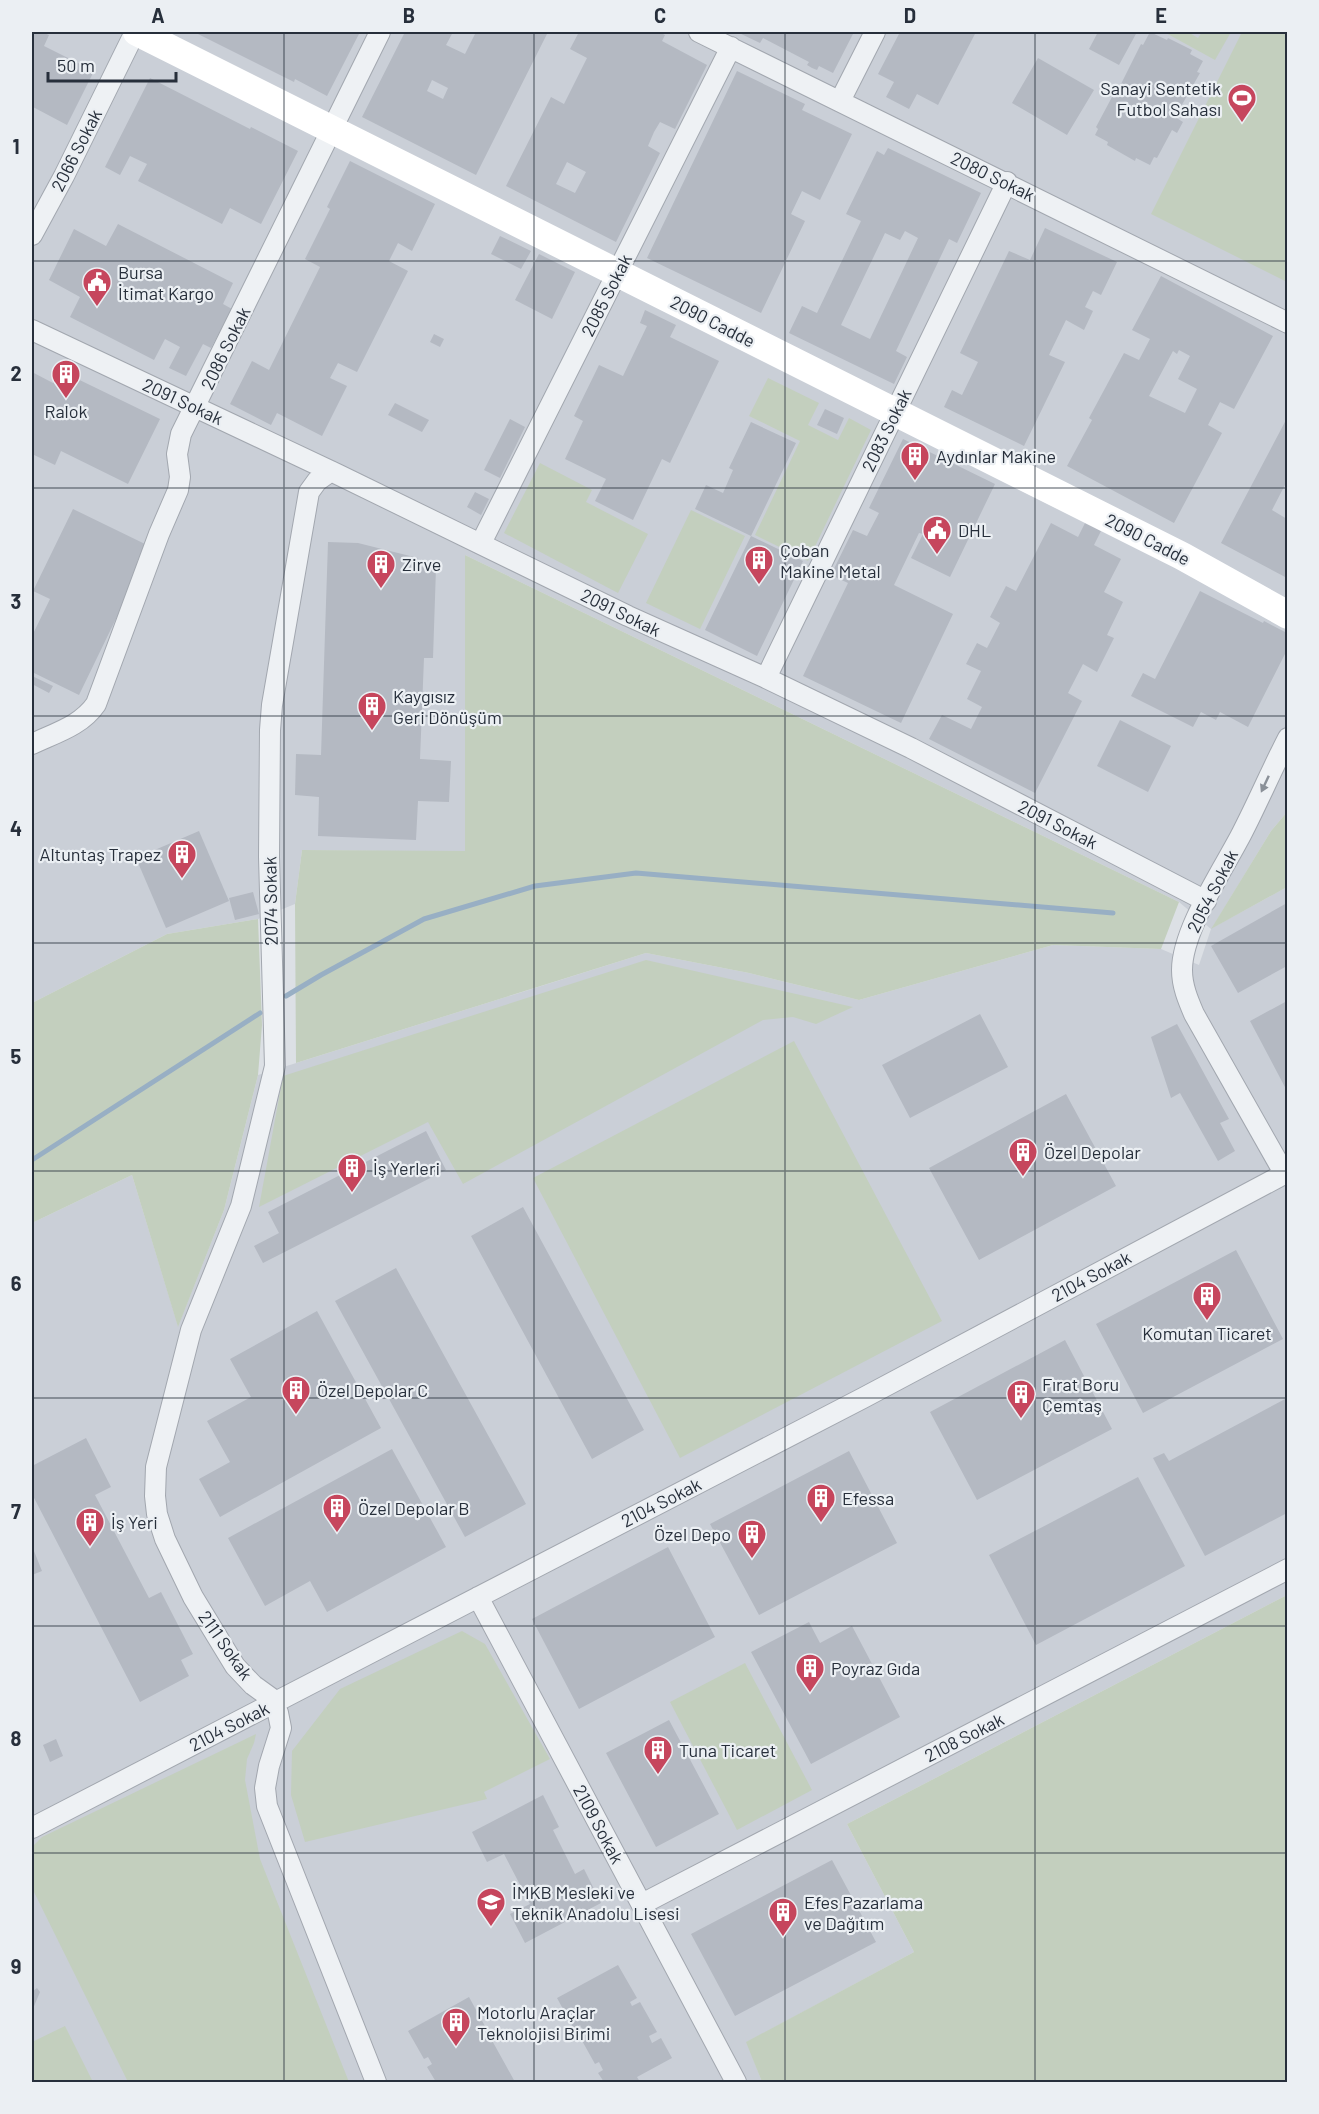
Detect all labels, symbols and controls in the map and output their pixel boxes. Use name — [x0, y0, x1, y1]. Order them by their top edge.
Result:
text: A — [151, 3, 165, 27]
text: B — [403, 3, 415, 27]
text: C — [654, 3, 666, 27]
text: D — [904, 3, 916, 27]
text: E — [1155, 3, 1167, 27]
scale bar — [48, 45, 176, 83]
text: 50 m — [57, 54, 95, 76]
place label: Sanayi Sentetik Futbol Sahası — [1100, 77, 1221, 120]
sports icon: Sanayi Sentetik Futbol Sahası — [1226, 82, 1258, 124]
street label: 2066 Sokak — [46, 105, 106, 195]
text: 1 — [12, 134, 20, 158]
street label: 2080 Sokak — [948, 146, 1038, 206]
street label: 2085 Sokak — [576, 250, 636, 340]
place label: Bursa İtimat Kargo — [118, 261, 214, 304]
public building icon: Bursa İtimat Kargo — [81, 266, 113, 308]
street label: 2090 Cadde — [667, 290, 759, 352]
street label: 2086 Sokak — [196, 303, 254, 393]
building icon: Ralok — [50, 358, 82, 400]
text: 2 — [10, 361, 22, 385]
street label: 2091 Sokak — [139, 373, 227, 429]
street label: 2083 Sokak — [857, 385, 915, 475]
place label: Ralok — [44, 400, 88, 422]
building icon: Aydınlar Makine — [899, 440, 931, 482]
place label: Aydınlar Makine — [936, 445, 1056, 467]
street label: 2090 Cadde — [1102, 508, 1194, 570]
public building icon: DHL — [921, 514, 953, 556]
place label: DHL — [958, 519, 991, 541]
place label: Çoban Makine Metal — [780, 539, 881, 582]
building icon: Çoban Makine Metal — [743, 544, 775, 586]
building icon: Zirve — [365, 548, 397, 590]
place label: Zirve — [402, 553, 441, 575]
street label: 2091 Sokak — [577, 583, 665, 641]
text: 3 — [11, 589, 21, 613]
place label: Kaygısız Geri Dönüşüm — [393, 685, 502, 728]
building icon: Kaygısız Geri Dönüşüm — [356, 690, 388, 732]
one-way arrow — [1261, 776, 1270, 793]
street label: 2091 Sokak — [1015, 795, 1101, 853]
text: 4 — [10, 816, 22, 840]
building icon: Altuntaş Trapez — [166, 838, 198, 880]
place label: Altuntaş Trapez — [40, 843, 161, 865]
street label: 2054 Sokak — [1182, 846, 1242, 936]
street label: 2074 Sokak — [258, 856, 282, 946]
text: 5 — [11, 1044, 22, 1068]
building icon: Özel Depolar — [1007, 1136, 1039, 1178]
place label: Özel Depolar — [1044, 1141, 1141, 1163]
building icon: İş Yerleri — [336, 1152, 368, 1194]
place label: İş Yerleri — [373, 1157, 440, 1179]
street label: 2104 Sokak — [1048, 1246, 1134, 1306]
text: 6 — [11, 1271, 22, 1295]
building icon: Komutan Ticaret — [1191, 1280, 1223, 1322]
place label: Komutan Ticaret — [1142, 1322, 1272, 1344]
place label: Fırat Boru Çemtaş — [1042, 1373, 1119, 1416]
building icon: Özel Depolar C — [280, 1374, 312, 1416]
building icon: Fırat Boru Çemtaş — [1005, 1378, 1037, 1420]
place label: Özel Depolar C — [317, 1379, 428, 1401]
street label: 2104 Sokak — [617, 1472, 705, 1532]
building icon: Efessa — [805, 1482, 837, 1524]
place label: Efessa — [842, 1487, 894, 1509]
building icon: Özel Depolar B — [321, 1492, 353, 1534]
place label: Özel Depolar B — [358, 1497, 470, 1519]
text: 7 — [11, 1499, 21, 1523]
building icon: İş Yeri — [74, 1506, 106, 1548]
place label: İş Yeri — [111, 1511, 158, 1533]
building icon: Özel Depo — [736, 1518, 768, 1560]
place label: Özel Depo — [654, 1523, 731, 1545]
street label: 2111 Sokak — [194, 1606, 258, 1684]
building icon: Poyraz Gıda — [794, 1652, 826, 1694]
place label: Poyraz Gıda — [831, 1657, 920, 1679]
street label: 2104 Sokak — [185, 1696, 273, 1756]
street label: 2108 Sokak — [921, 1708, 1007, 1766]
text: 8 — [11, 1726, 22, 1750]
building icon: Tuna Ticaret — [642, 1734, 674, 1776]
place label: Tuna Ticaret — [679, 1739, 776, 1761]
street label: 2109 Sokak — [569, 1781, 629, 1867]
place label: İMKB Mesleki ve Teknik Anadolu Lisesi — [512, 1881, 680, 1924]
school or university icon: İMKB Mesleki ve Teknik Anadolu Lisesi — [475, 1886, 507, 1928]
place label: Efes Pazarlama ve Dağıtım — [804, 1891, 923, 1934]
building icon: Efes Pazarlama ve Dağıtım — [767, 1896, 799, 1938]
text: 9 — [11, 1954, 21, 1978]
place label: Motorlu Araçlar Teknolojisi Birimi — [477, 2001, 610, 2044]
building icon: Motorlu Araçlar Teknolojisi Birimi — [440, 2006, 472, 2048]

